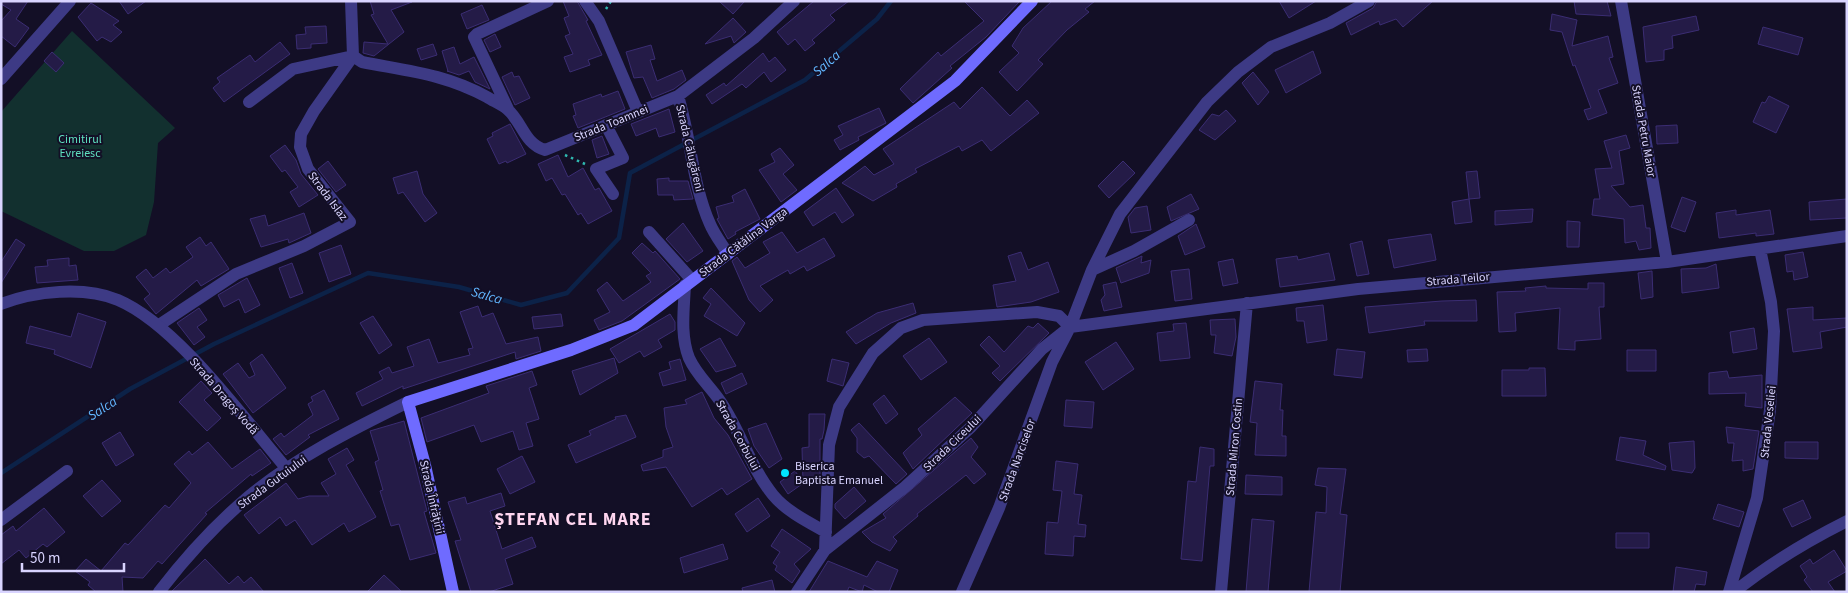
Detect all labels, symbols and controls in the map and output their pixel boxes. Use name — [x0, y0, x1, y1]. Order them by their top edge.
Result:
water label: Salca — [808, 46, 845, 82]
street label: Strada Petru Maior — [1627, 84, 1660, 179]
street label: Strada Toamnei — [572, 101, 651, 146]
street label: Strada Călugăreni — [671, 103, 708, 193]
park label: Cimitirul Evreiesc — [58, 131, 102, 162]
street label: Strada Islaz — [303, 168, 352, 224]
street label: Strada Cătălina Varga — [696, 203, 791, 281]
street label: Strada Teilor — [1426, 268, 1491, 291]
water label: Salca — [469, 282, 505, 310]
street label: Strada Dragoș Vodă — [185, 354, 262, 439]
street label: Strada Veseliei — [1756, 385, 1781, 459]
water label: Salca — [84, 392, 122, 426]
street label: Strada Corbului — [711, 397, 764, 474]
street label: Strada Miron Costin — [1222, 397, 1247, 497]
street label: Strada Ciceului — [919, 411, 985, 476]
street label: Strada Narciselor — [995, 416, 1040, 504]
street label: Strada Gutuiului — [234, 451, 310, 513]
place label: Biserica Baptista Emanuel — [795, 458, 883, 489]
street label: Strada Înfrățirii — [415, 459, 448, 536]
marker: Biserica Baptista Emanuel — [779, 467, 791, 479]
district label: ȘTEFAN CEL MARE — [494, 507, 652, 532]
scale bar — [22, 540, 125, 572]
text: 50 m — [30, 548, 60, 569]

